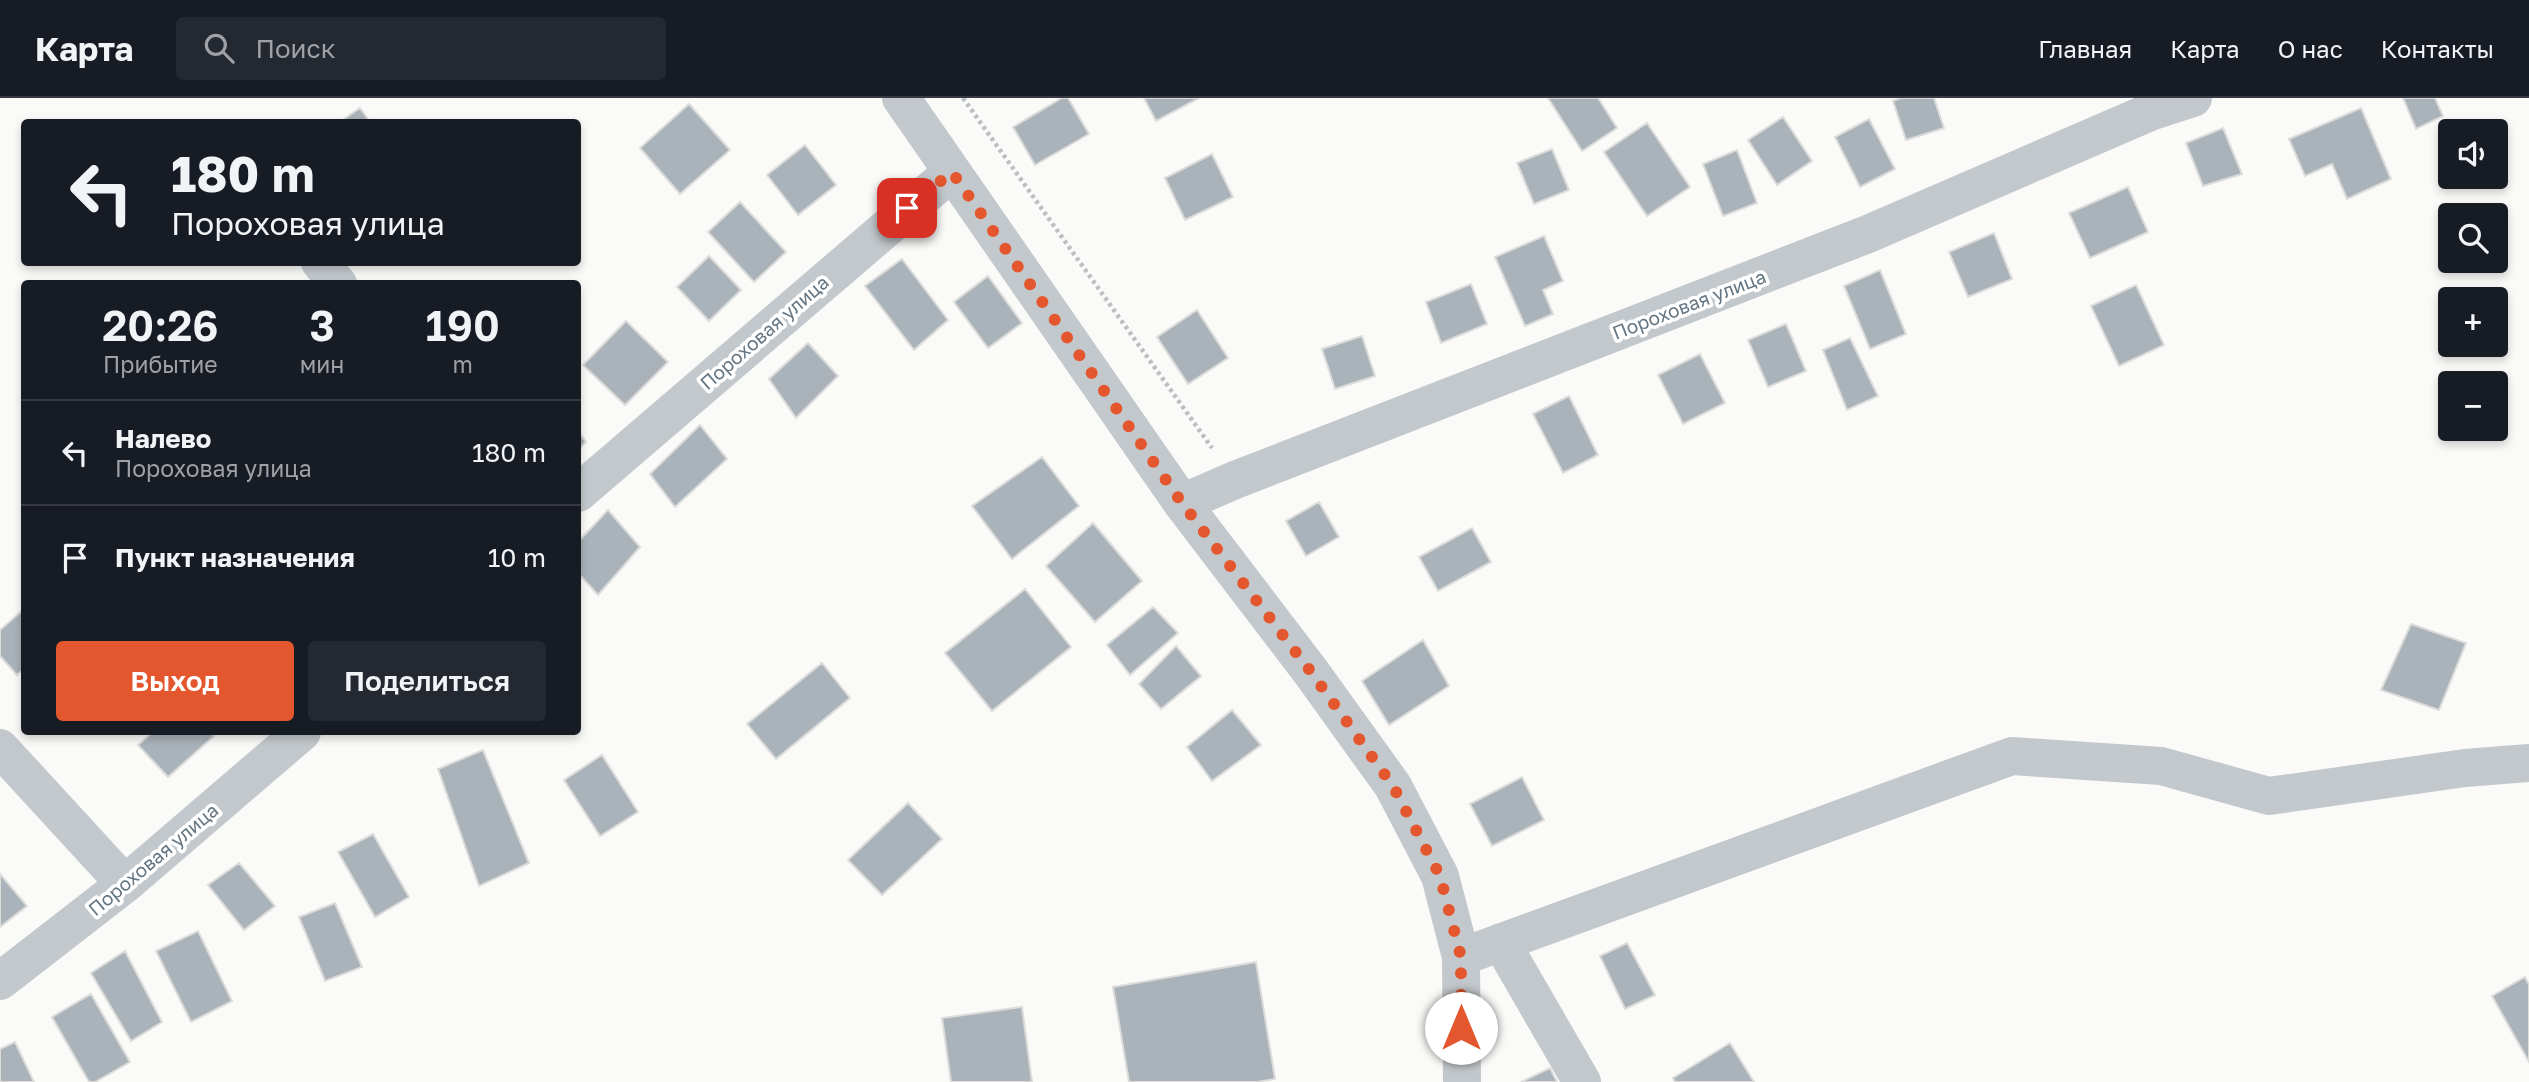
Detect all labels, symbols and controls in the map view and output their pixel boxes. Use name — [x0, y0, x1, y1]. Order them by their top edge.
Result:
search box — [176, 17, 666, 80]
text: Карта — [35, 29, 134, 68]
icon: search — [200, 29, 238, 67]
text: Поиск — [256, 33, 336, 64]
text: Главная — [2038, 34, 2132, 63]
text: Карта — [2170, 34, 2240, 63]
text: О нас — [2278, 34, 2343, 63]
text: Контакты — [2381, 34, 2494, 63]
map controls — [2438, 119, 2508, 441]
button: sound — [2438, 119, 2508, 189]
text: 180 m — [171, 144, 315, 203]
icon: left — [56, 147, 147, 238]
pin — [877, 178, 937, 238]
icon: arrive — [888, 189, 926, 227]
button: search — [2438, 203, 2508, 273]
text: Пороховая улица — [171, 204, 445, 242]
street label: Пороховая улица — [1609, 264, 1769, 344]
street label: Пороховая улица — [695, 270, 833, 394]
button: + — [2438, 287, 2508, 357]
text: 20:26 — [102, 300, 219, 350]
text: 3 — [309, 300, 335, 350]
text: 190 — [426, 300, 500, 350]
text: Прибытие — [103, 350, 218, 378]
text: мин — [300, 350, 344, 378]
text: m — [453, 350, 473, 378]
button: − — [2438, 371, 2508, 441]
text: Налево — [115, 423, 211, 454]
icon: left — [56, 434, 94, 472]
text: 180 m — [472, 437, 546, 468]
text: Пороховая улица — [115, 454, 312, 482]
icon: arrive — [56, 539, 94, 577]
text: Пункт назначения — [115, 542, 355, 573]
text: 10 m — [488, 542, 546, 573]
button: Выход — [56, 641, 294, 721]
button: Поделиться — [308, 641, 546, 721]
street label: Пороховая улица — [83, 798, 223, 920]
position arrow — [1424, 991, 1498, 1065]

